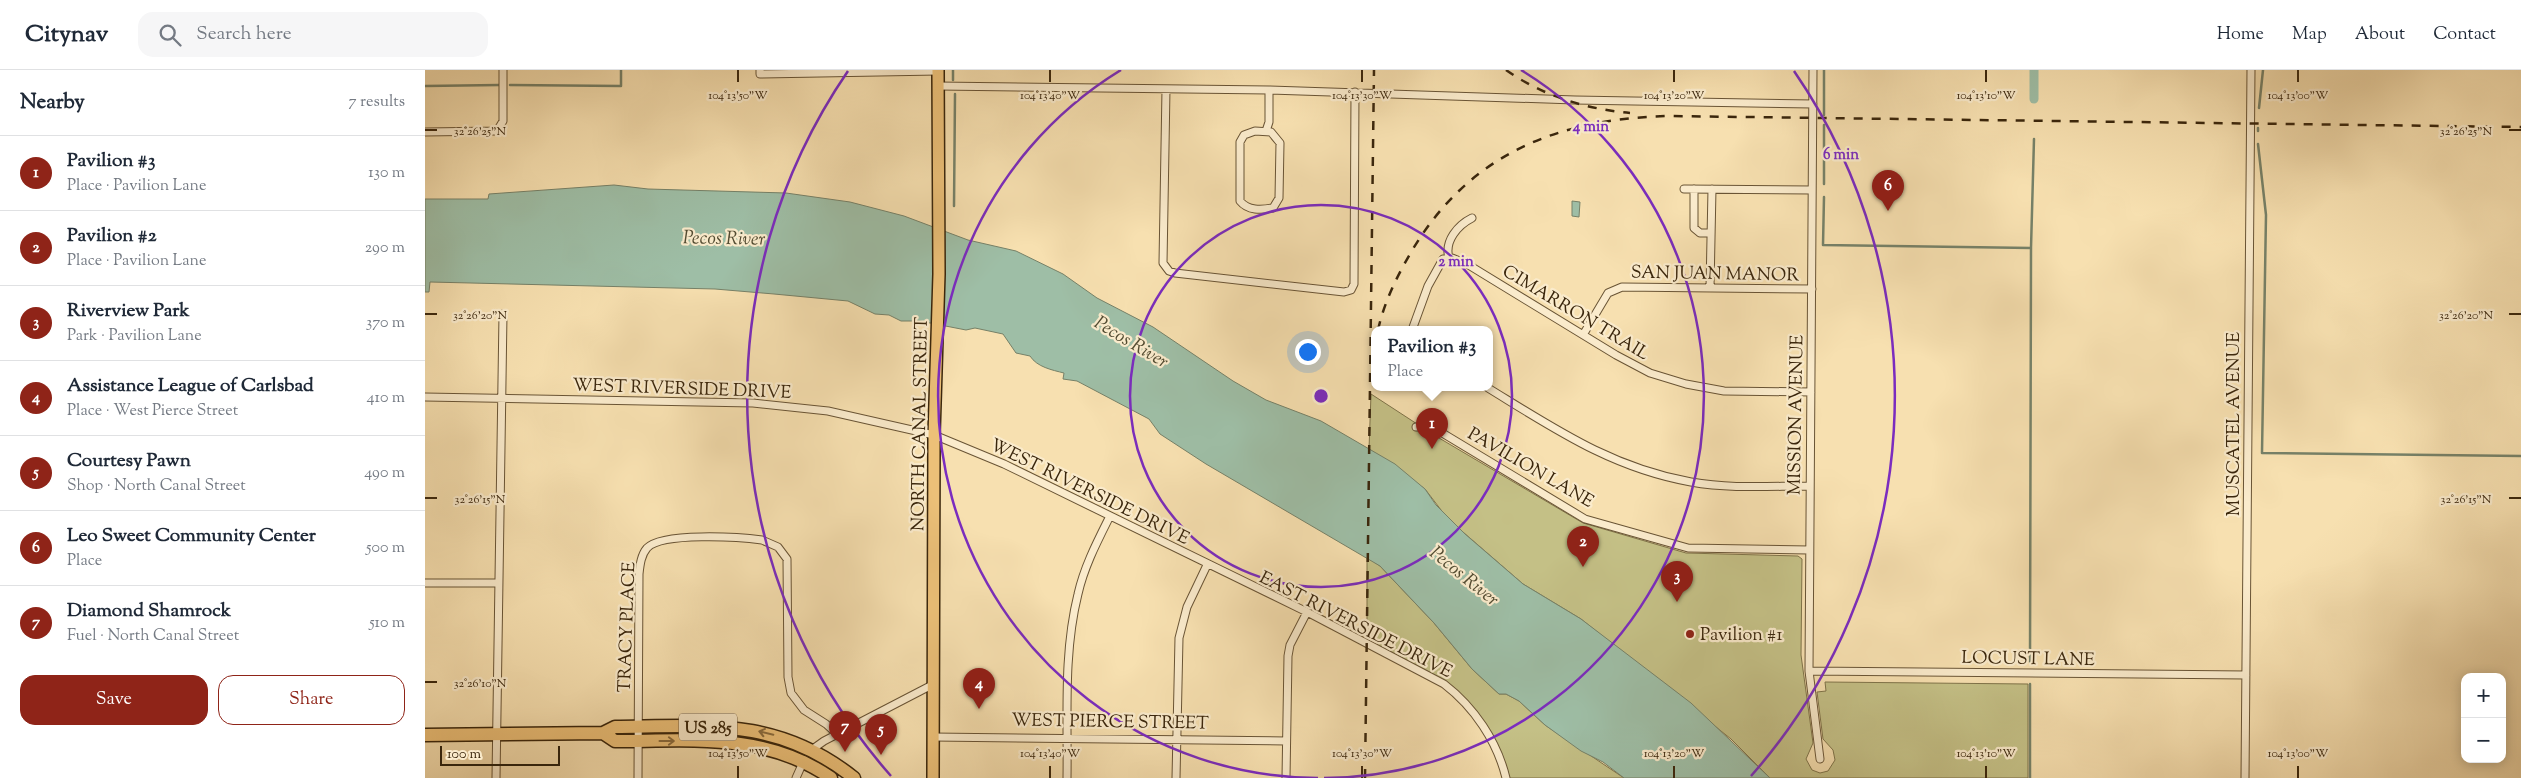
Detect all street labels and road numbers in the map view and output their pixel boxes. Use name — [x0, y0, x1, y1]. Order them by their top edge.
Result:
street label: CIMARRON TRAIL — [1497, 260, 1653, 368]
street label: SAN JUAN MANOR — [1631, 261, 1799, 289]
street label: NORTH CANAL STREET — [906, 316, 936, 531]
street label: MUSCATEL AVENUE — [2222, 332, 2248, 516]
street label: MISSION AVENUE — [1783, 334, 1811, 495]
street label: WEST RIVERSIDE DRIVE — [572, 373, 792, 407]
street label: PAVILION LANE — [1462, 422, 1598, 515]
street label: WEST RIVERSIDE DRIVE — [985, 433, 1193, 553]
street label: TRACY PLACE — [613, 561, 643, 693]
street label: EAST RIVERSIDE DRIVE — [1254, 566, 1456, 686]
street label: LOCUST LANE — [1961, 646, 2095, 674]
street label: WEST PIERCE STREET — [1011, 708, 1209, 738]
road number: US 285 — [679, 714, 737, 740]

